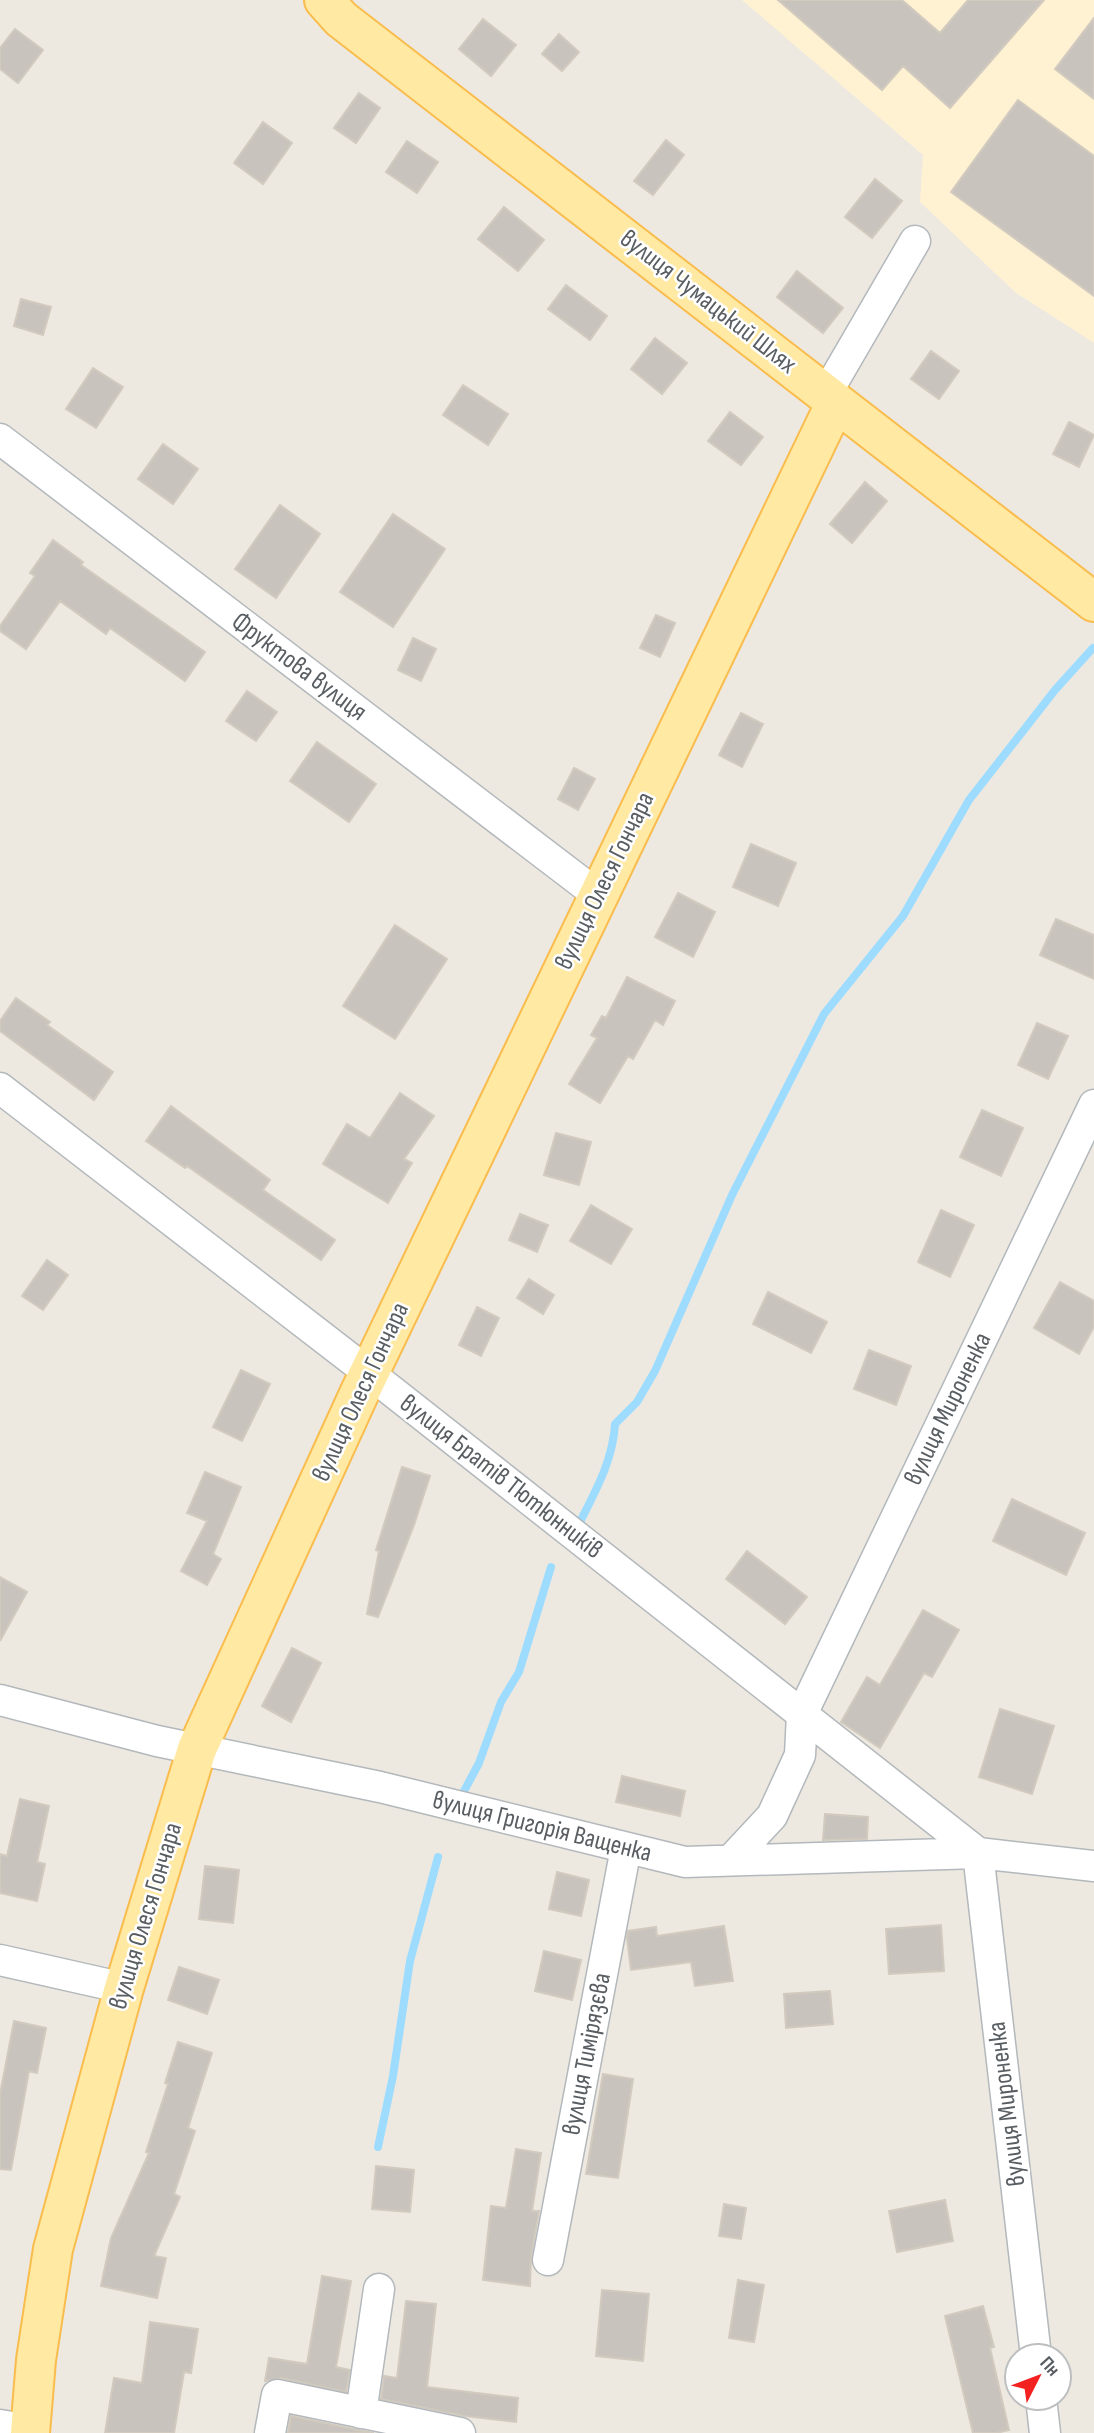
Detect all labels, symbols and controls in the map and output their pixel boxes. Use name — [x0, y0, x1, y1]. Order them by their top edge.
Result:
street label: вулиця Чумацький Шлях — [614, 224, 803, 381]
street label: Фруктова вулиця — [225, 606, 373, 728]
street label: вулиця Олеся Гончара — [549, 787, 661, 975]
street label: вулиця Олеся Гончара — [306, 1298, 416, 1486]
street label: вулиця Мироненка — [898, 1328, 998, 1490]
street label: вулиця Братів Тютюнників — [393, 1388, 609, 1566]
street label: вулиця Григорія Ващенка — [429, 1785, 655, 1869]
street label: вулиця Олеся Гончара — [103, 1819, 189, 2013]
street label: вулиця Тимірязєва — [556, 1970, 618, 2138]
street label: вулиця Мироненка — [982, 2020, 1032, 2188]
north arrow — [1003, 2342, 1073, 2412]
text: Пн — [1035, 2352, 1064, 2381]

